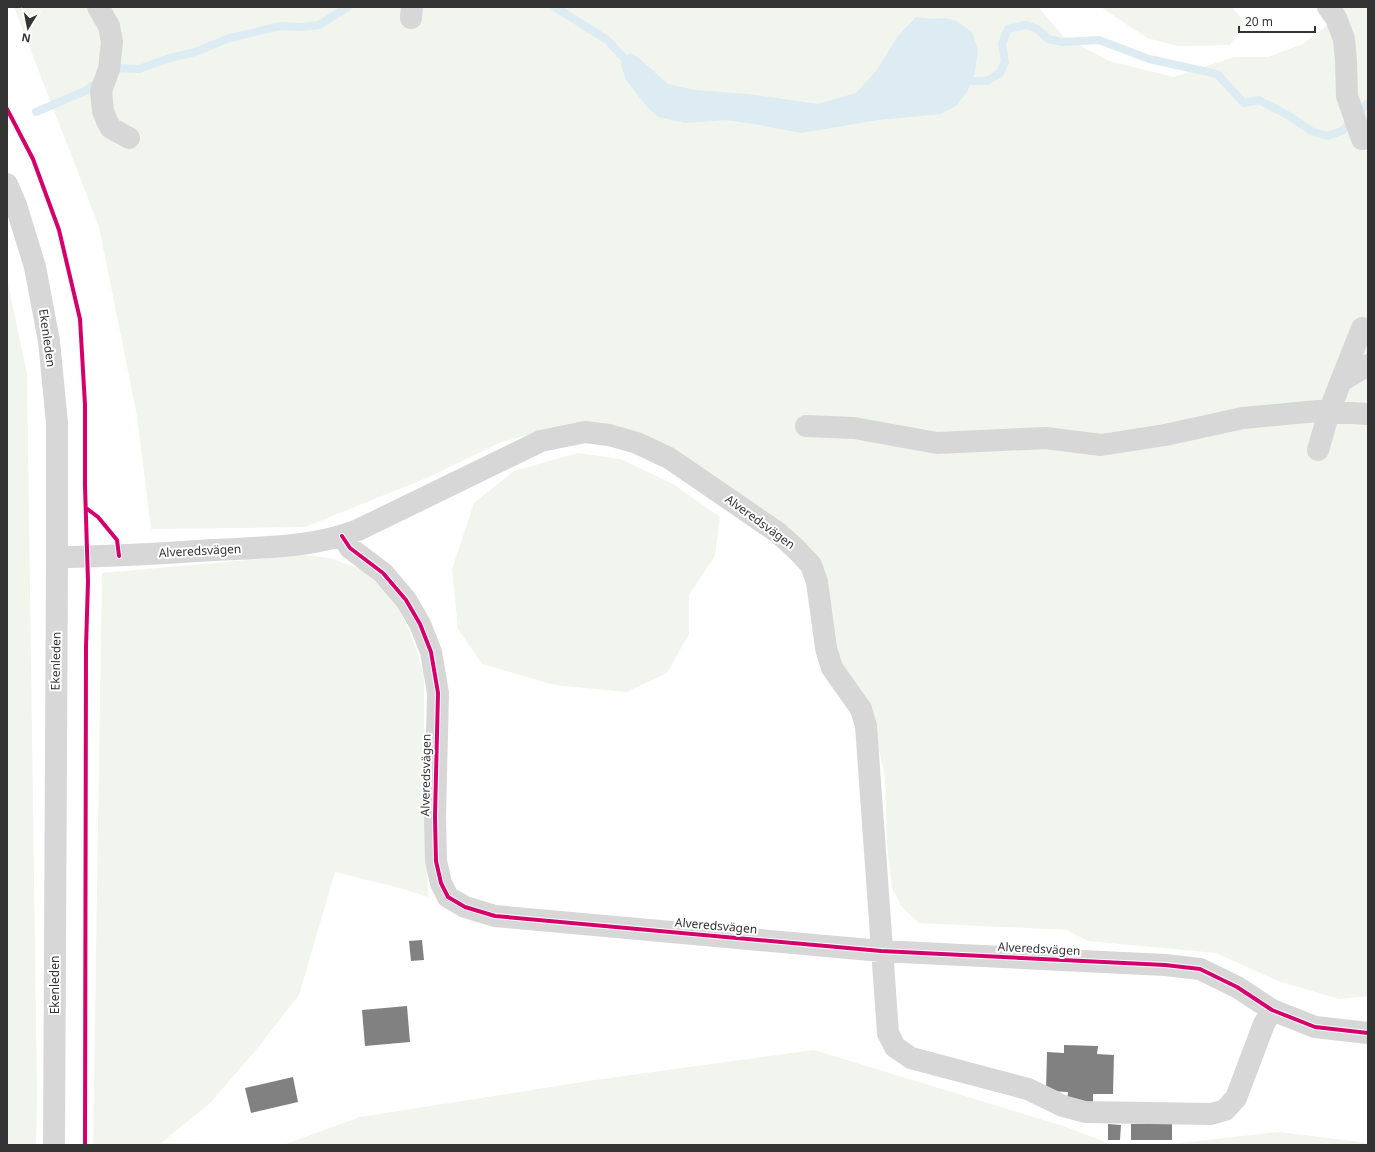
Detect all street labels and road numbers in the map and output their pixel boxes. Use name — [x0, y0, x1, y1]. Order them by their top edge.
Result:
street label: Ekenleden — [35, 308, 60, 368]
street label: Alveredsvägen — [722, 490, 799, 553]
street label: Alveredsvägen — [158, 540, 242, 561]
street label: Ekenleden — [46, 631, 65, 690]
street label: Alveredsvägen — [416, 734, 435, 816]
street label: Alveredsvägen — [674, 913, 758, 938]
street label: Alveredsvägen — [997, 938, 1081, 959]
street label: Ekenleden — [46, 956, 63, 1014]

